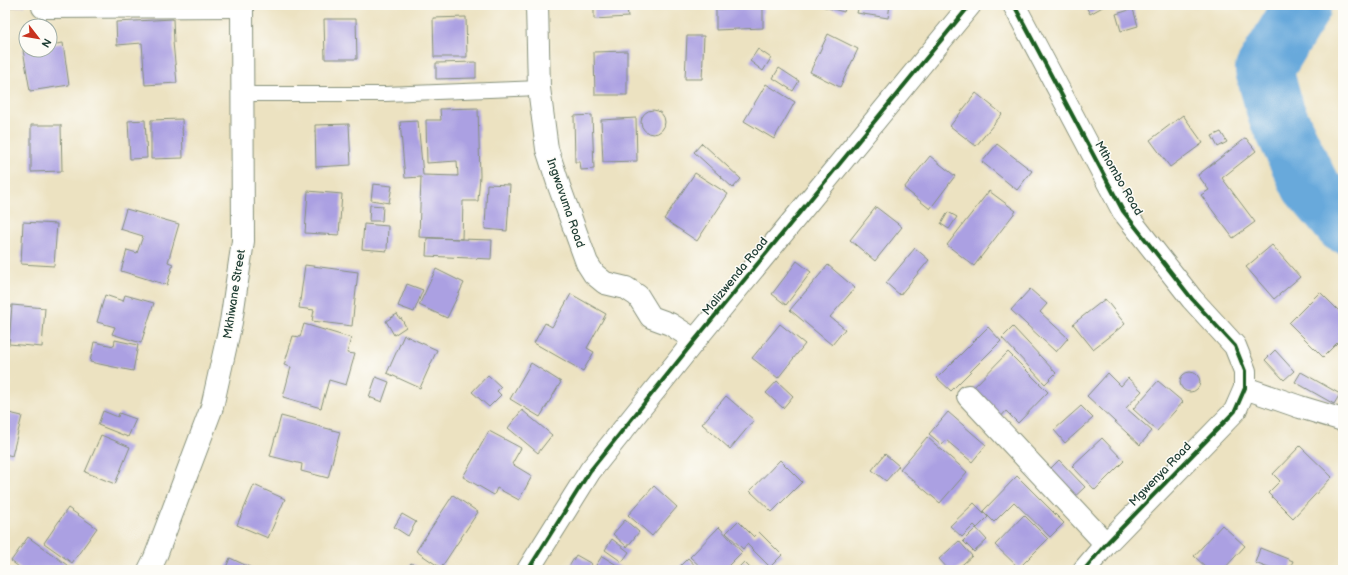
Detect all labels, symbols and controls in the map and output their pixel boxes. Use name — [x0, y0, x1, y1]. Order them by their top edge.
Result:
north arrow — [18, 18, 58, 58]
text: N — [38, 36, 54, 50]
street label: Mthombo Road — [1091, 138, 1146, 218]
street label: Ingwavuma Road — [543, 156, 588, 250]
street label: Malizwenda Road — [699, 234, 772, 318]
street label: Mkhiwane Street — [220, 248, 249, 340]
street label: Mgwenya Road — [1126, 439, 1195, 510]

